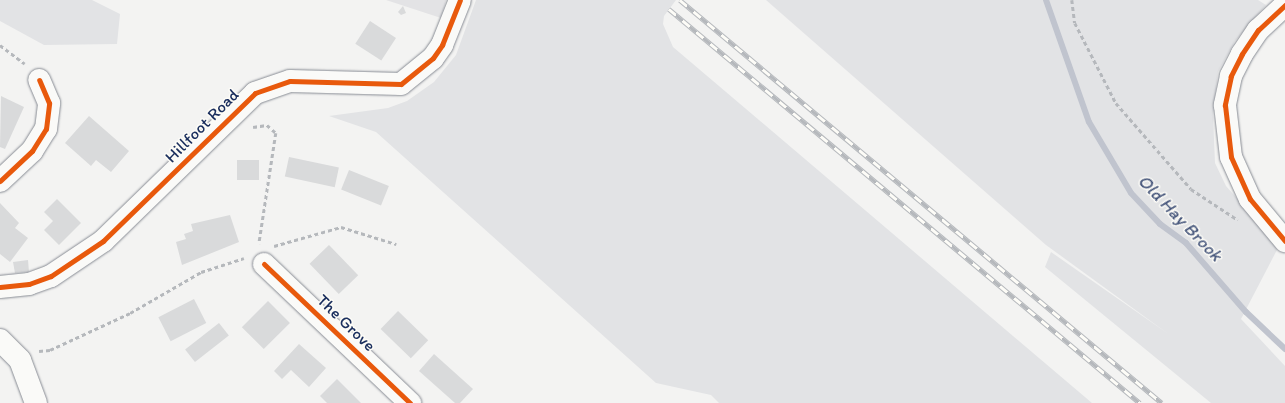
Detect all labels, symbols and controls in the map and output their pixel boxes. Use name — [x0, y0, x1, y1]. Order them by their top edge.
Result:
street label: Hillfoot Road — [161, 85, 243, 167]
water label: Old Hay Brook — [1133, 170, 1227, 266]
street label: The Grove — [312, 290, 380, 356]

